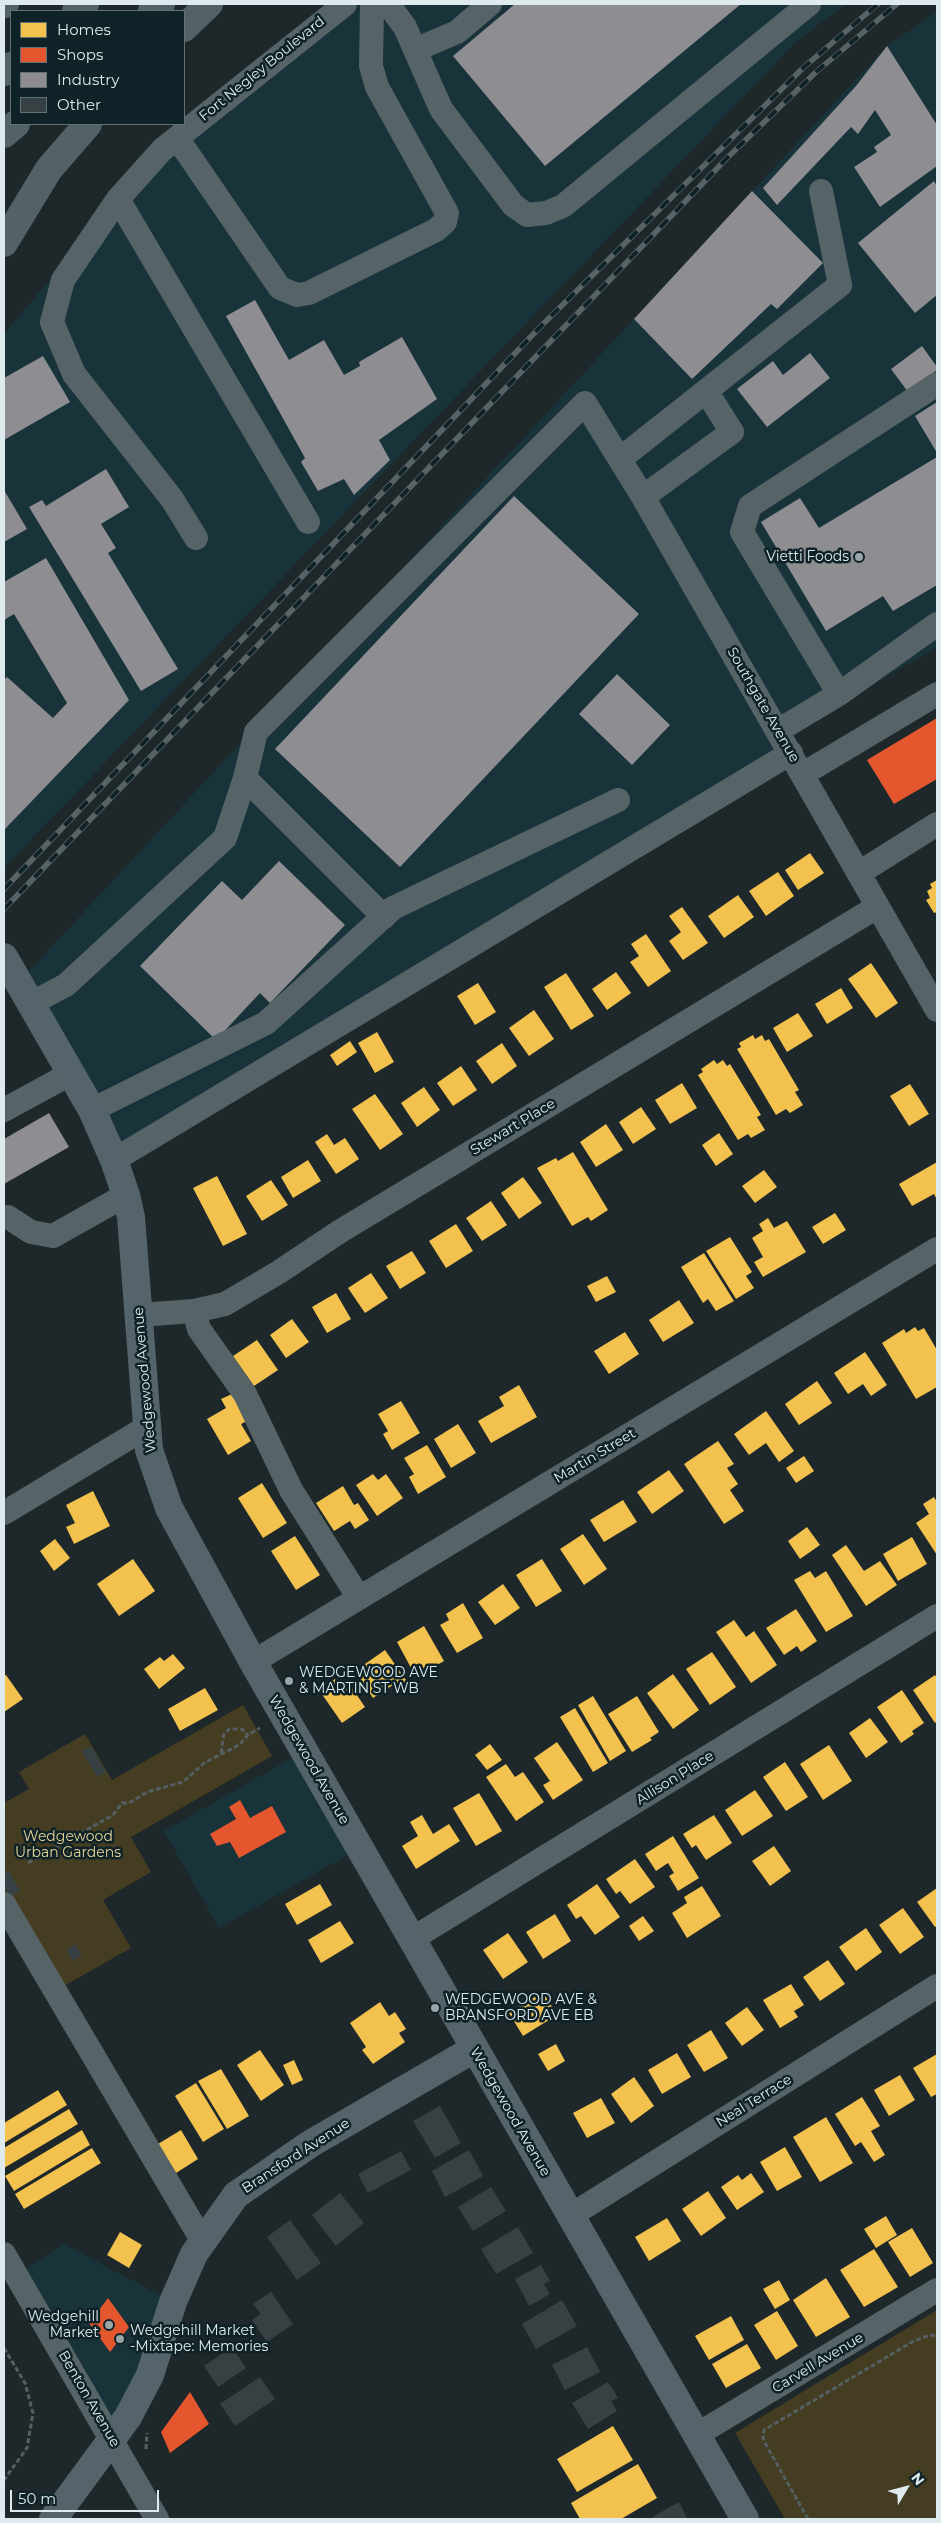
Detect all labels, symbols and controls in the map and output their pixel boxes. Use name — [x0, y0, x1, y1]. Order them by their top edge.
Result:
legend — [10, 10, 185, 125]
street label: Fort Negley Boulevard — [196, 13, 328, 125]
text: Homes — [57, 20, 111, 39]
text: Shops — [57, 45, 103, 64]
text: Industry — [57, 70, 119, 89]
text: Other — [57, 95, 101, 114]
place label: Vietti Foods — [766, 549, 849, 565]
marker: Vietti Foods — [853, 551, 865, 563]
street label: Southgate Avenue — [723, 644, 803, 766]
street label: Stewart Place — [467, 1095, 559, 1159]
street label: Wedgewood Avenue — [130, 1306, 160, 1454]
street label: Martin Street — [551, 1425, 639, 1487]
place label: WEDGEWOOD AVE & MARTIN ST WB — [299, 1665, 438, 1698]
marker: WEDGEWOOD AVE & MARTIN ST WB — [283, 1675, 295, 1687]
street label: Wedgewood Avenue — [265, 1692, 353, 1828]
street label: Allison Place — [633, 1747, 717, 1809]
park label: Wedgewood Urban Gardens — [15, 1829, 121, 1861]
place label: WEDGEWOOD AVE & BRANSFORD AVE EB — [445, 1992, 597, 2024]
marker: WEDGEWOOD AVE & BRANSFORD AVE EB — [429, 2002, 441, 2014]
street label: Wedgewood Avenue — [466, 2044, 554, 2180]
street label: Neal Terrace — [713, 2071, 795, 2131]
street label: Bransford Avenue — [239, 2115, 353, 2197]
place label: Wedgehill Market — [27, 2309, 99, 2342]
marker: Wedgehill Market — [103, 2319, 115, 2331]
place label: Wedgehill Market -Mixtape: Memories — [130, 2323, 268, 2356]
street label: Carvell Avenue — [769, 2329, 867, 2397]
marker: Wedgehill Market -Mixtape: Memories — [114, 2333, 126, 2345]
street label: Benton Avenue — [55, 2348, 123, 2450]
north arrow — [881, 2463, 931, 2513]
text: N — [907, 2469, 929, 2489]
scale bar — [12, 2480, 161, 2512]
text: 50 m — [18, 2489, 56, 2508]

